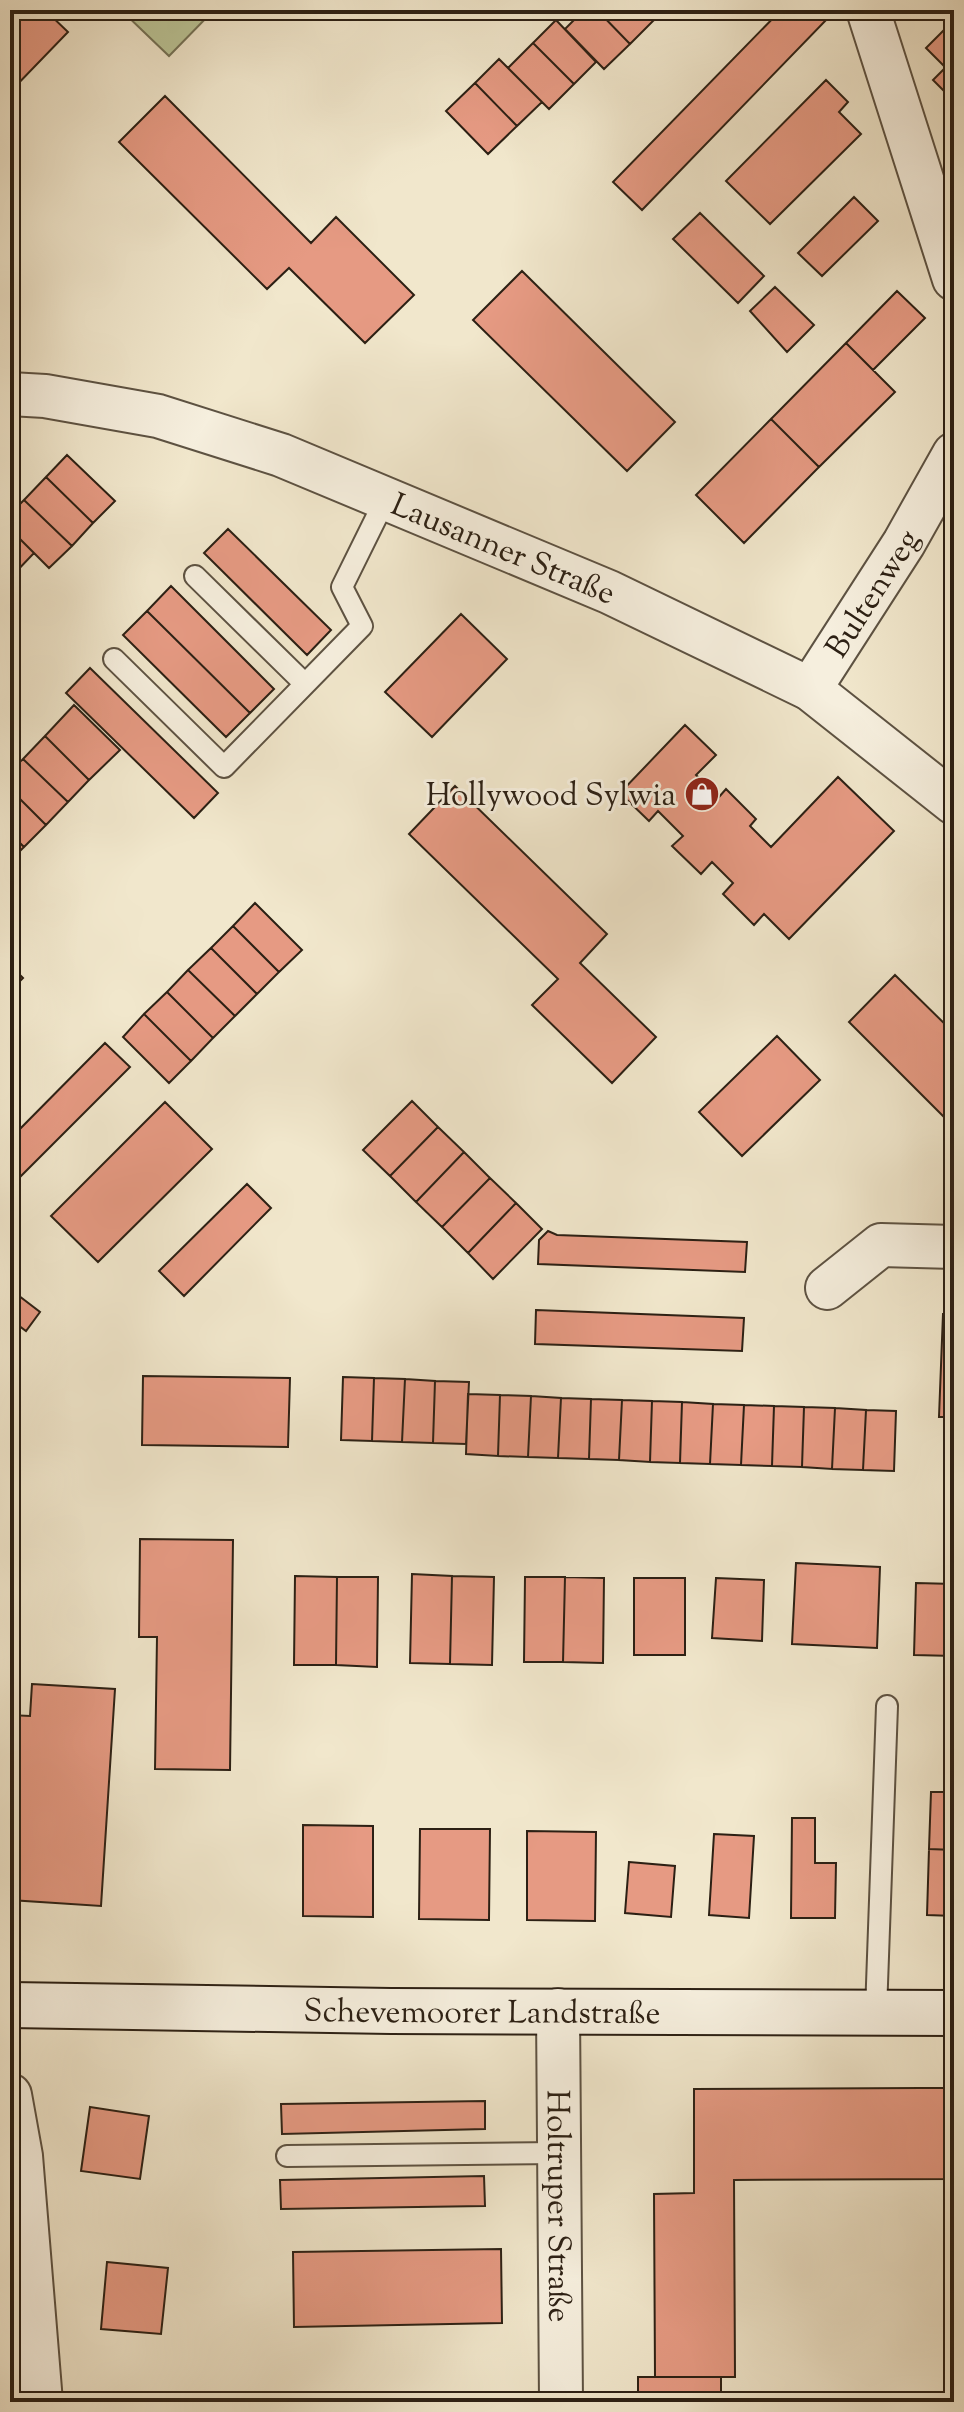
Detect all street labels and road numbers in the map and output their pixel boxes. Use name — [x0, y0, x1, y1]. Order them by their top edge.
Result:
street label: Lausanner Straße — [383, 483, 622, 618]
street label: Bultenweg — [816, 522, 933, 668]
street label: Schevemoorer Landstraße — [303, 1990, 660, 2038]
street label: Holtruper Straße — [533, 2089, 580, 2323]

